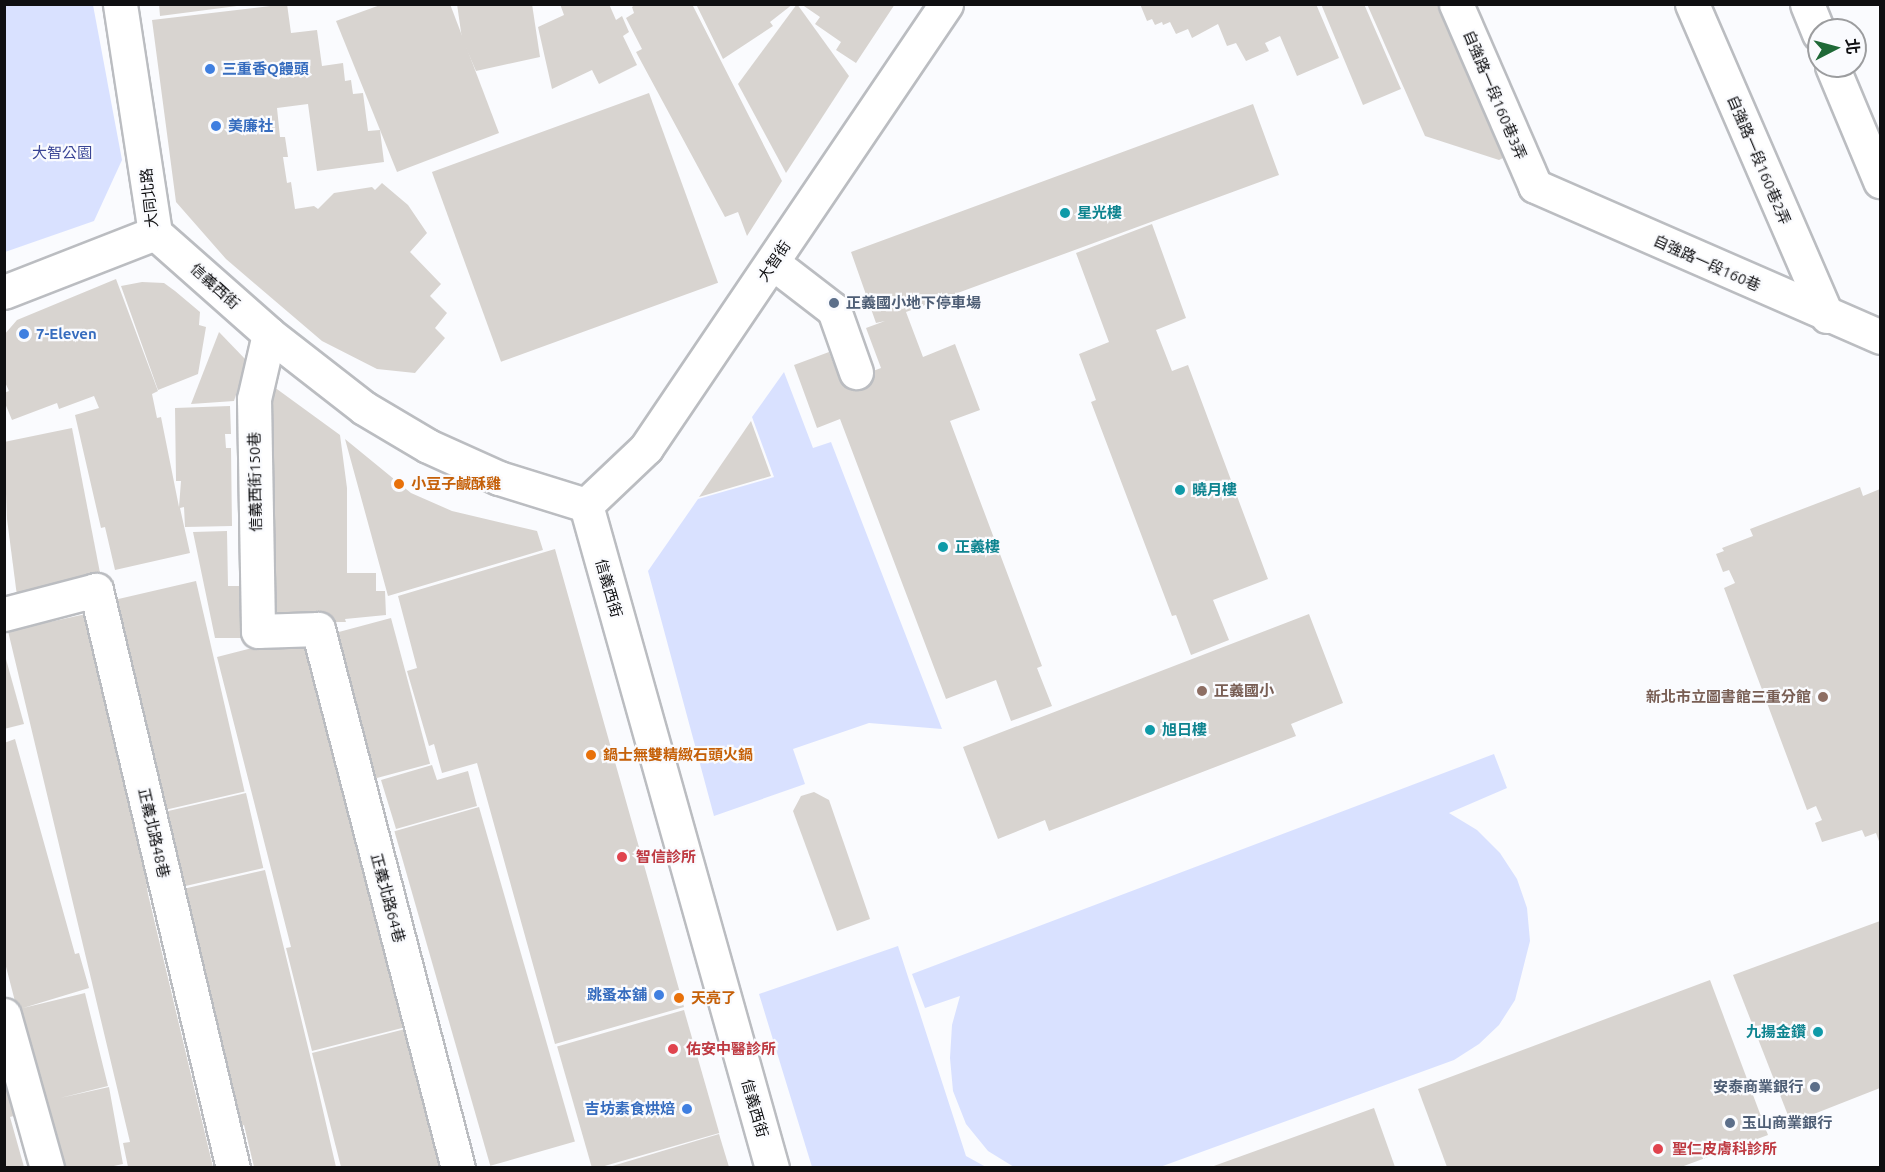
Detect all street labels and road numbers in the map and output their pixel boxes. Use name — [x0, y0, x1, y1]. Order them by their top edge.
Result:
street label: 自強路一段160巷3弄 — [1460, 28, 1530, 162]
street label: 自強路一段160巷2弄 — [1724, 93, 1794, 227]
street label: 大同北路 — [137, 167, 161, 229]
street label: 自強路一段160巷 — [1651, 231, 1763, 295]
street label: 大智街 — [754, 237, 794, 285]
street label: 信義西街 — [187, 259, 243, 313]
street label: 信義西街150巷 — [245, 432, 265, 532]
street label: 信義西街 — [592, 557, 626, 619]
street label: 正義北路48巷 — [135, 786, 173, 880]
street label: 正義北路64巷 — [367, 851, 409, 945]
street label: 信義西街 — [738, 1077, 772, 1139]

